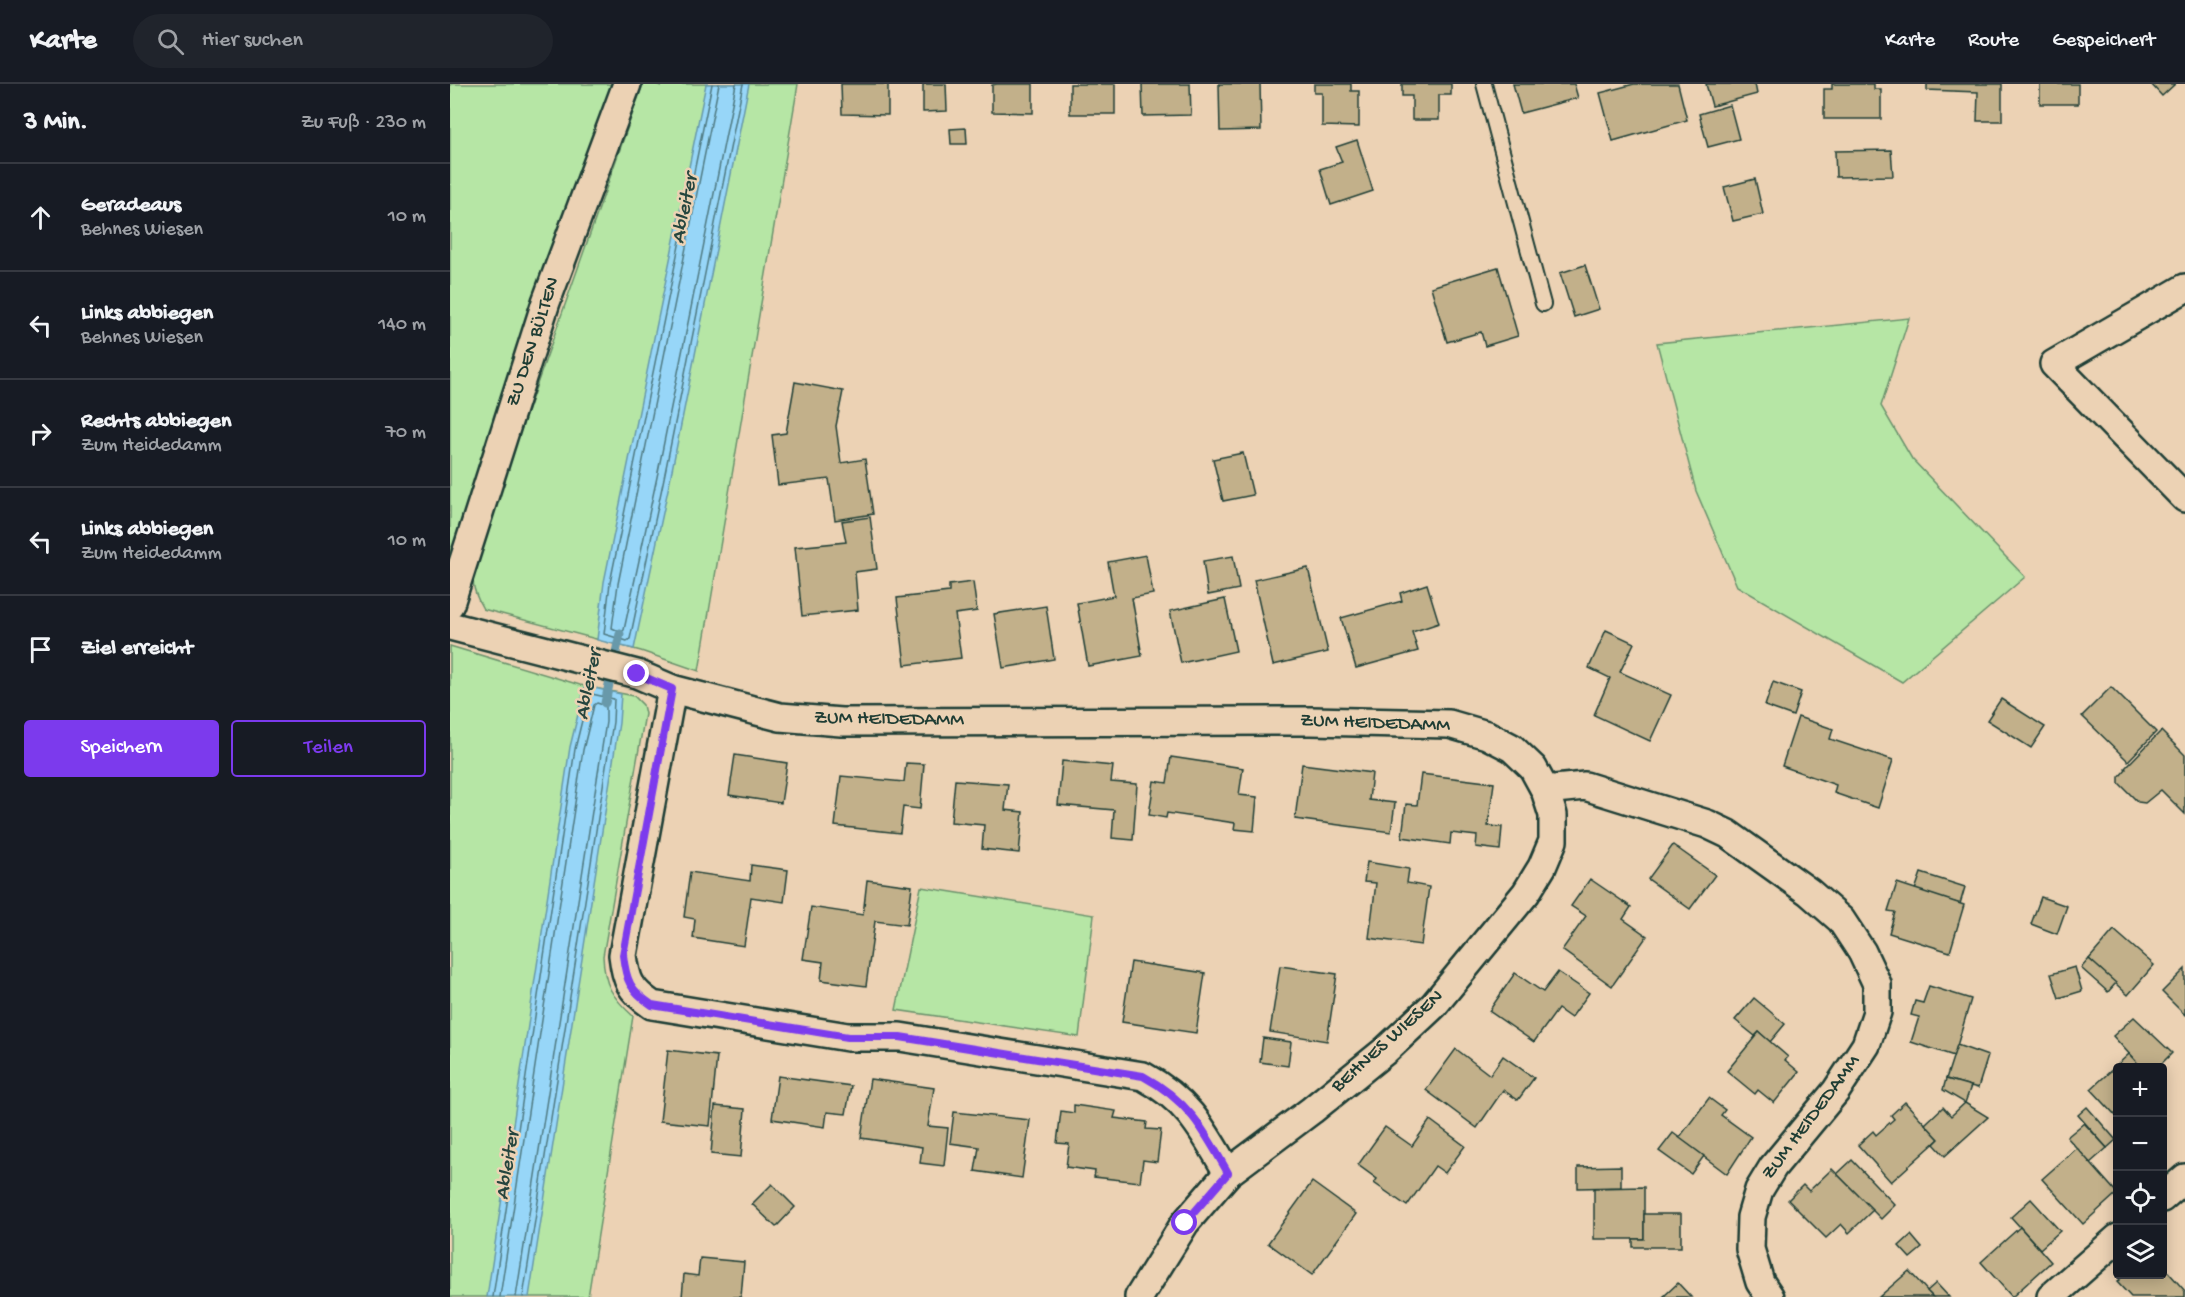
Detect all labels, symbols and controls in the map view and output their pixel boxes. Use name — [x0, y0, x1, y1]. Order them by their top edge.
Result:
search box — [133, 14, 553, 68]
text: Karte — [30, 25, 97, 58]
icon: search — [154, 25, 187, 58]
text: Hier suchen — [202, 28, 303, 54]
text: Karte — [1885, 29, 1935, 54]
text: Route — [1968, 29, 2019, 54]
text: Gespeichert — [2052, 29, 2155, 54]
text: 3 Min. — [24, 108, 88, 139]
text: Zu Fuß · 230 m — [301, 112, 426, 135]
water label: Ableiter — [667, 168, 706, 246]
text: Geradeaus — [81, 193, 181, 219]
icon: ahead — [24, 201, 57, 234]
text: 10 m — [388, 206, 426, 229]
text: Behnes Wiesen — [81, 219, 203, 242]
street label: ZU DEN BÜLTEN — [502, 274, 566, 410]
text: Links abbiegen — [81, 301, 213, 327]
icon: left — [24, 309, 57, 342]
text: 140 m — [378, 314, 426, 337]
text: Behnes Wiesen — [81, 327, 203, 350]
text: Rechts abbiegen — [81, 409, 231, 435]
icon: right — [24, 417, 57, 450]
text: 70 m — [385, 422, 426, 445]
text: Zum Heidedamm — [81, 435, 222, 458]
text: Links abbiegen — [81, 517, 213, 543]
icon: left — [24, 525, 57, 558]
text: 10 m — [388, 530, 426, 553]
text: Zum Heidedamm — [81, 543, 222, 566]
icon: arrive — [24, 633, 57, 666]
text: Ziel erreicht — [81, 636, 193, 662]
water label: Ableiter — [571, 644, 610, 722]
route end — [623, 660, 649, 686]
street label: ZUM HEIDEDAMM — [814, 707, 964, 733]
street label: ZUM HEIDEDAMM — [1300, 710, 1450, 738]
button: Speichern — [24, 720, 219, 777]
button: Teilen — [231, 720, 426, 777]
street label: BEHNES WIESEN — [1327, 986, 1449, 1099]
street label: ZUM HEIDEDAMM — [1758, 1051, 1866, 1185]
map controls — [2113, 1063, 2167, 1279]
button: + — [2113, 1063, 2167, 1117]
button: − — [2113, 1117, 2167, 1171]
water label: Ableiter — [491, 1124, 528, 1202]
button: locate — [2113, 1171, 2167, 1225]
route start — [1171, 1209, 1197, 1235]
button: layers — [2113, 1225, 2167, 1279]

